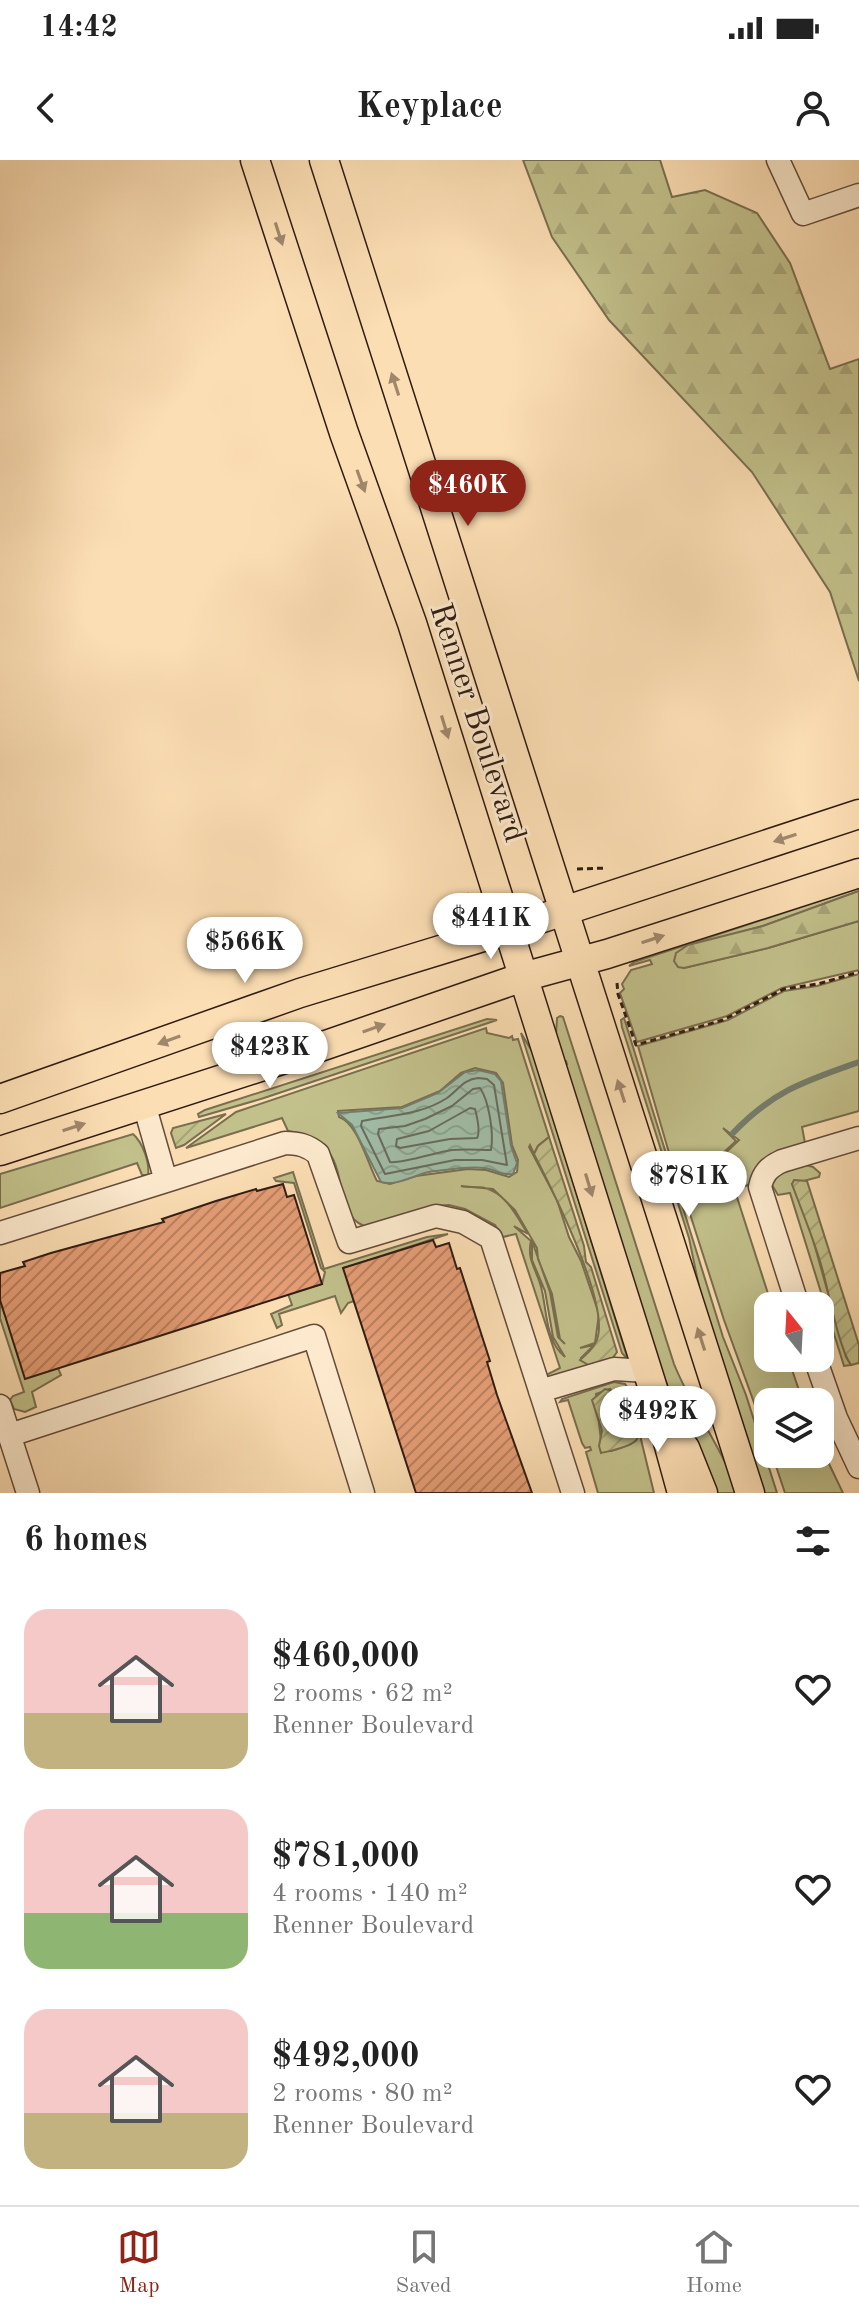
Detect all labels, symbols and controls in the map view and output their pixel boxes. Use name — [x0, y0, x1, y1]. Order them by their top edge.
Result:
text: 14:42 — [40, 13, 118, 43]
icon: back — [24, 86, 68, 130]
icon: person — [791, 86, 835, 130]
text: Keyplace — [356, 90, 503, 126]
one-way arrow — [273, 222, 286, 246]
one-way arrow — [388, 371, 401, 395]
pin: $460K — [412, 460, 524, 528]
one-way arrow — [355, 469, 368, 493]
text: $460K — [428, 473, 508, 499]
street label: Renner Boulevard — [422, 600, 530, 846]
one-way arrow — [439, 715, 452, 739]
one-way arrow — [773, 833, 797, 845]
pin: $441K — [435, 893, 547, 961]
text: $441K — [451, 906, 531, 932]
pin: $566K — [189, 917, 301, 985]
text: $566K — [205, 930, 285, 956]
one-way arrow — [641, 932, 665, 945]
one-way arrow — [362, 1021, 386, 1034]
pin: $423K — [214, 1022, 326, 1090]
one-way arrow — [156, 1034, 180, 1047]
text: $423K — [230, 1035, 310, 1061]
one-way arrow — [614, 1079, 627, 1103]
one-way arrow — [62, 1120, 86, 1132]
pin: $781K — [633, 1151, 745, 1219]
text: $781K — [649, 1164, 729, 1190]
one-way arrow — [583, 1173, 596, 1197]
north arrow — [754, 1292, 834, 1372]
map controls — [754, 1292, 834, 1468]
one-way arrow — [694, 1326, 706, 1350]
pin: $492K — [602, 1386, 714, 1454]
button: layers — [754, 1388, 834, 1468]
text: $492K — [618, 1399, 698, 1425]
icon: filters — [791, 1519, 835, 1563]
text: 6 homes — [24, 1524, 147, 1558]
text: $460,000 — [272, 1640, 420, 1674]
icon: home — [88, 1641, 184, 1737]
icon: heart — [791, 1667, 835, 1711]
text: 2 rooms · 62 m² — [272, 1681, 453, 1707]
text: Renner Boulevard — [272, 1713, 474, 1739]
text: $781,000 — [272, 1840, 420, 1874]
icon: home — [88, 1841, 184, 1937]
icon: heart — [791, 1867, 835, 1911]
text: 4 rooms · 140 m² — [272, 1881, 468, 1907]
text: Renner Boulevard — [272, 1913, 474, 1939]
text: $492,000 — [272, 2040, 420, 2074]
icon: home — [88, 2041, 184, 2137]
icon: heart — [791, 2067, 835, 2111]
text: 2 rooms · 80 m² — [272, 2081, 453, 2107]
text: Renner Boulevard — [272, 2113, 474, 2139]
tab: Map — [117, 2225, 161, 2300]
tab: Saved — [396, 2225, 452, 2300]
tab: Home — [686, 2225, 742, 2300]

